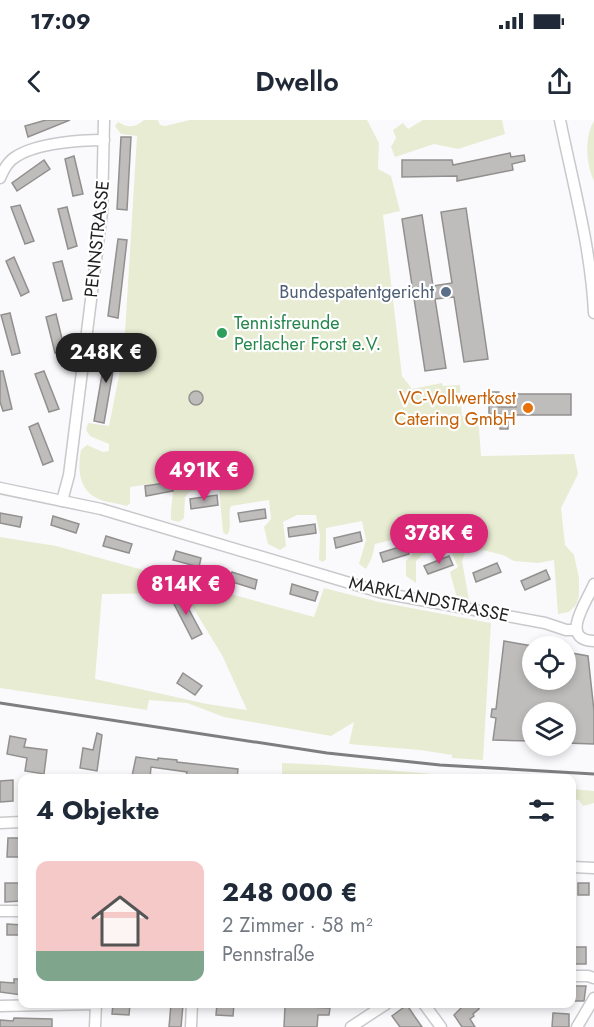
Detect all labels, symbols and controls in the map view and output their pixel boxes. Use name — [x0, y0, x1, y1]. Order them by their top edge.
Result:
text: 17:09 — [30, 5, 91, 37]
text: Dwello — [255, 62, 339, 101]
icon: back — [18, 65, 51, 98]
icon: share — [543, 65, 576, 98]
street label: PENNSTRASSE — [78, 179, 116, 299]
place label: Bundespatentgericht — [279, 279, 435, 305]
marker: Bundespatentgericht — [439, 285, 453, 299]
place label: Tennisfreunde Perlacher Forst e.V. — [234, 310, 381, 357]
marker: Tennisfreunde Perlacher Forst e.V. — [215, 326, 229, 340]
pin: 248K € — [57, 333, 155, 384]
text: 248K € — [70, 338, 142, 367]
place label: VC-Vollwertkost Catering GmbH — [394, 385, 517, 432]
marker: VC-Vollwertkost Catering GmbH — [521, 401, 535, 415]
pin: 491K € — [155, 451, 253, 502]
text: 491K € — [169, 456, 239, 485]
pin: 378K € — [390, 514, 488, 565]
text: 378K € — [404, 519, 474, 548]
pin: 814K € — [137, 565, 235, 616]
street label: MARKLANDSTRASSE — [346, 569, 512, 629]
text: 814K € — [151, 570, 221, 599]
map controls — [522, 636, 576, 756]
button: locate — [522, 636, 576, 690]
button: layers — [522, 702, 576, 756]
text: 4 Objekte — [36, 791, 159, 829]
icon: filters — [525, 794, 558, 827]
text: 248 000 € — [222, 873, 358, 911]
icon: home — [84, 885, 156, 957]
text: 2 Zimmer · 58 m² — [222, 911, 373, 940]
text: Pennstraße — [222, 940, 315, 969]

